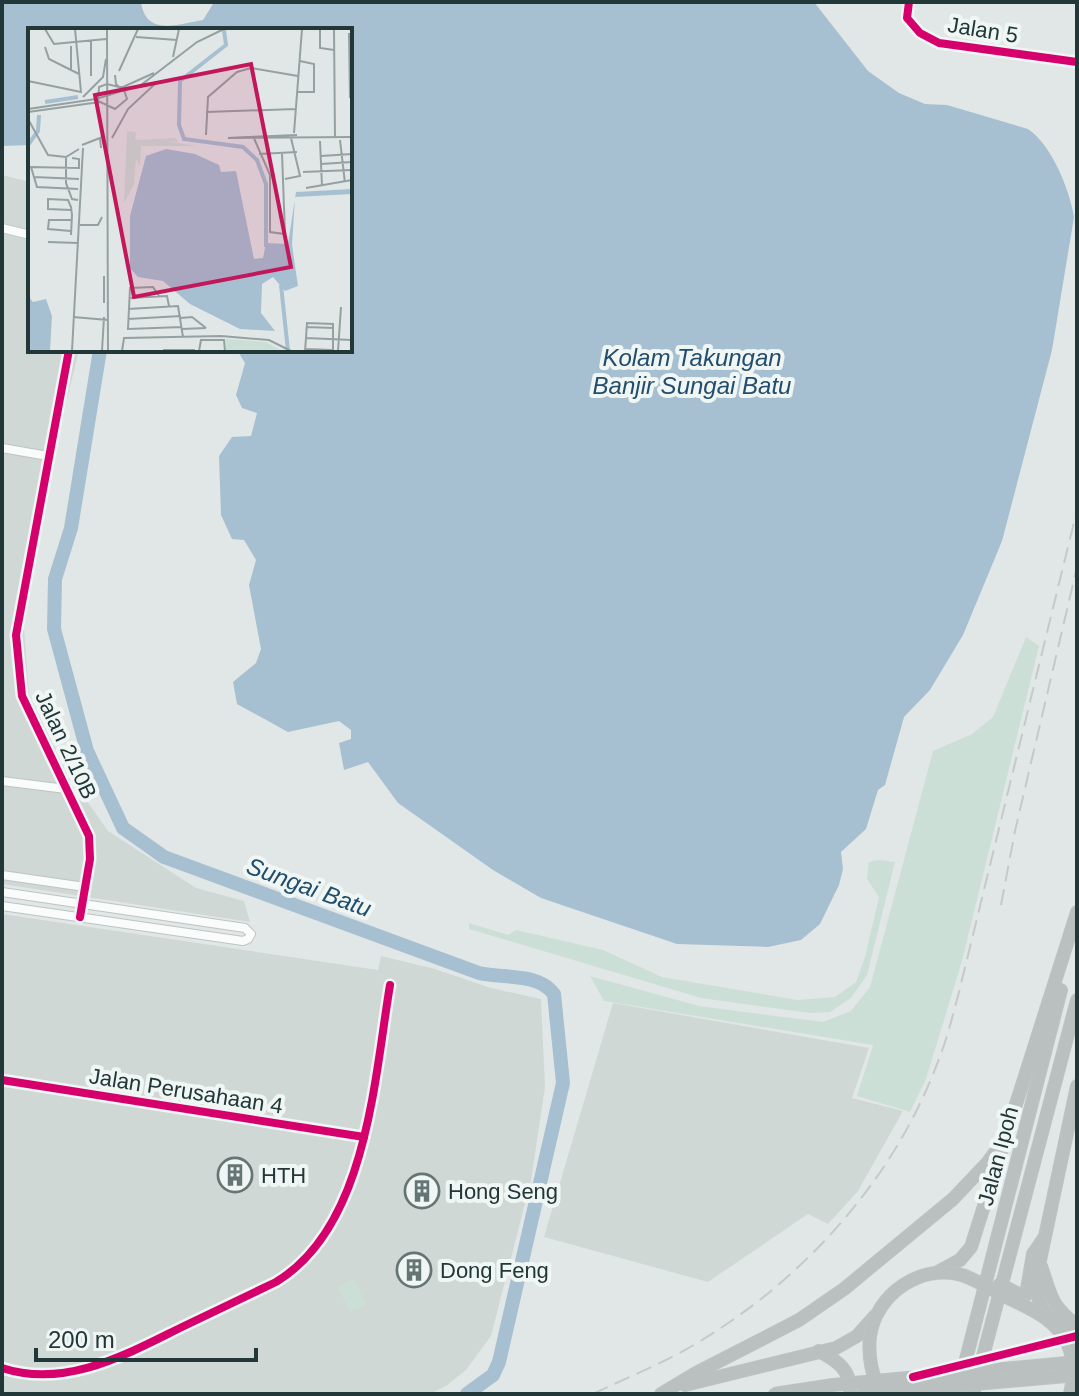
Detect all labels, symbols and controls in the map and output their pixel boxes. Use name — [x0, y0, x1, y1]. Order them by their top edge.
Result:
street label: Jalan 5 — [946, 12, 1020, 48]
inset map — [28, 28, 352, 352]
water label: Kolam Takungan Banjir Sungai Batu — [593, 344, 791, 399]
street label: Jalan 2/10B — [30, 687, 102, 803]
water label: Sungai Batu — [243, 852, 375, 922]
street label: Jalan Perusahaan 4 — [87, 1063, 285, 1119]
street label: Jalan Ipoh — [973, 1104, 1023, 1208]
building icon: HTH — [216, 1156, 254, 1194]
place label: HTH — [261, 1163, 306, 1188]
building icon: Hong Seng — [403, 1172, 441, 1210]
place label: Hong Seng — [448, 1179, 558, 1204]
building icon: Dong Feng — [395, 1251, 433, 1289]
place label: Dong Feng — [440, 1258, 549, 1283]
scale bar — [36, 1312, 256, 1362]
text: 200 m — [48, 1326, 115, 1353]

